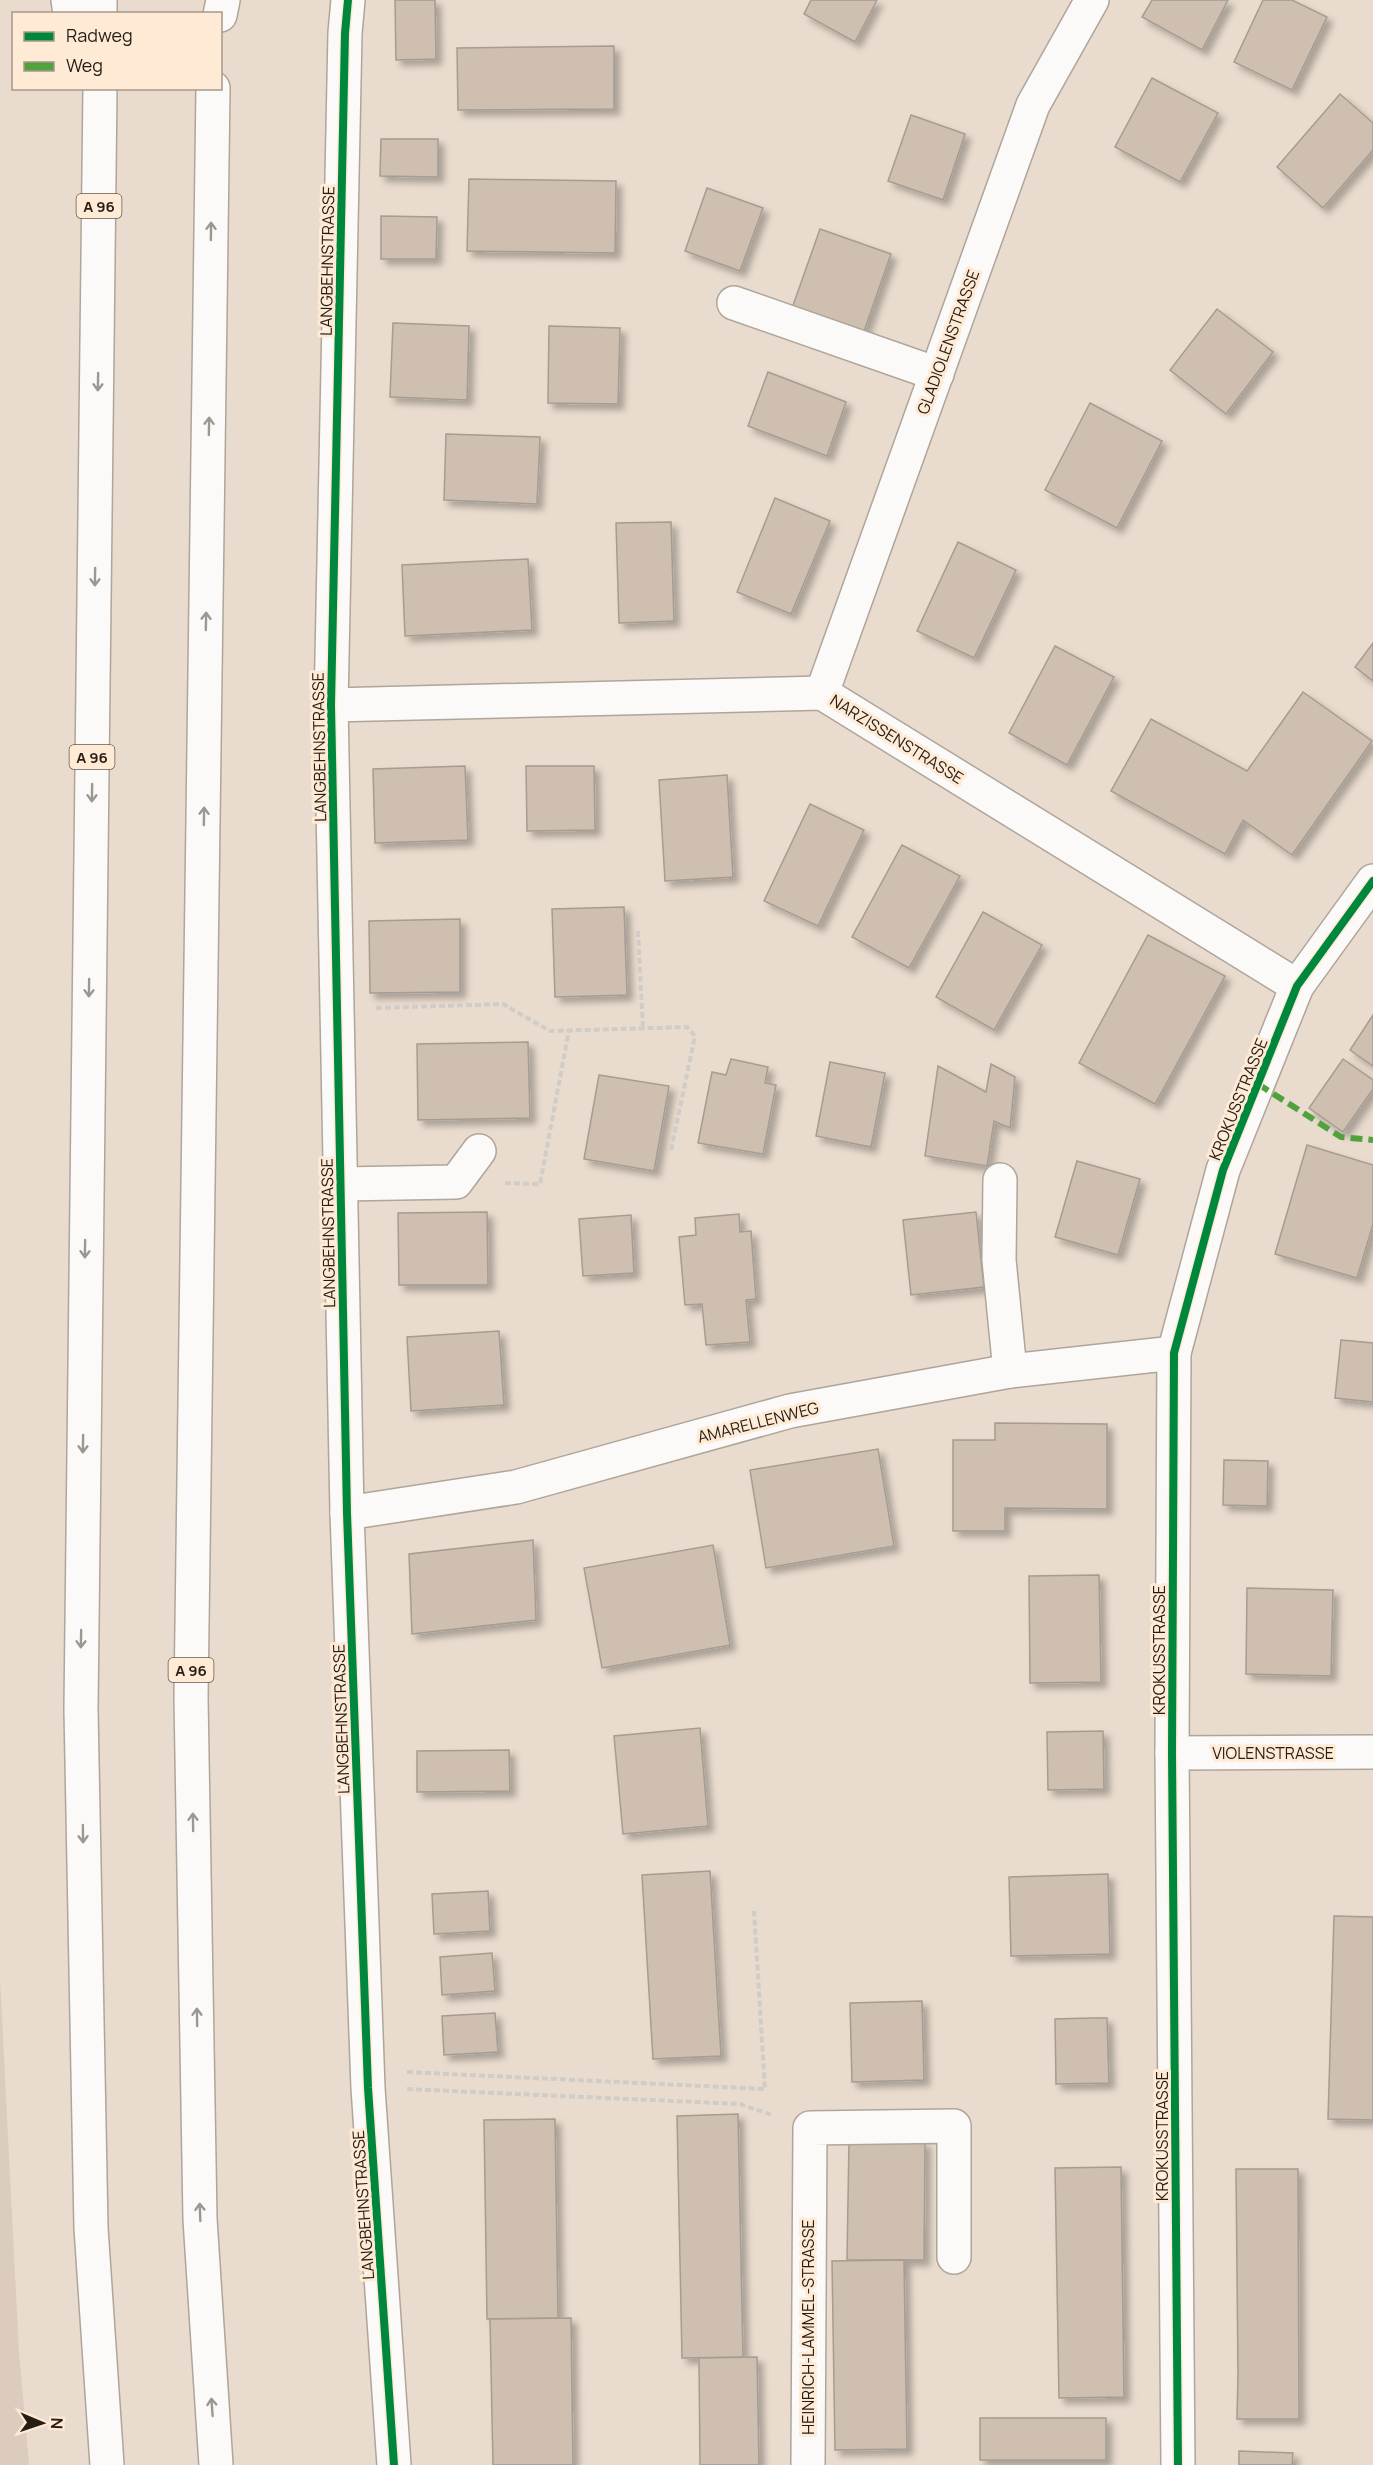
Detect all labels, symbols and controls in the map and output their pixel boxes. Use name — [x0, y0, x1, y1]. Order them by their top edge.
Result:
legend — [12, 12, 222, 90]
text: Radweg — [66, 23, 133, 47]
text: Weg — [66, 53, 103, 77]
street label: LANGBEHNSTRASSE — [315, 186, 339, 336]
road number: A 96 — [76, 194, 122, 218]
one-way arrow — [205, 221, 217, 241]
street label: GLADIOLENSTRASSE — [912, 267, 984, 417]
one-way arrow — [92, 372, 104, 392]
one-way arrow — [203, 416, 215, 436]
one-way arrow — [89, 567, 101, 587]
one-way arrow — [201, 611, 212, 631]
street label: LANGBEHNSTRASSE — [307, 672, 331, 822]
street label: NARZISSENSTRASSE — [826, 689, 968, 789]
road number: A 96 — [70, 745, 115, 769]
one-way arrow — [86, 783, 98, 803]
one-way arrow — [198, 806, 210, 826]
one-way arrow — [83, 977, 95, 997]
street label: KROKUSSTRASSE — [1203, 1035, 1273, 1163]
street label: LANGBEHNSTRASSE — [316, 1158, 340, 1308]
one-way arrow — [80, 1239, 91, 1259]
street label: AMARELLENWEG — [695, 1396, 821, 1448]
one-way arrow — [78, 1434, 89, 1454]
street label: KROKUSSTRASSE — [1148, 1585, 1170, 1715]
one-way arrow — [75, 1629, 87, 1649]
street label: LANGBEHNSTRASSE — [327, 1644, 355, 1794]
road number: A 96 — [168, 1658, 213, 1682]
street label: VIOLENSTRASSE — [1212, 1742, 1334, 1764]
one-way arrow — [187, 1813, 199, 1833]
one-way arrow — [77, 1824, 89, 1844]
one-way arrow — [191, 2008, 203, 2028]
street label: KROKUSSTRASSE — [1151, 2071, 1173, 2201]
street label: LANGBEHNSTRASSE — [347, 2130, 379, 2280]
one-way arrow — [195, 2202, 206, 2222]
street label: HEINRICH-LAMMEL-STRASSE — [797, 2219, 819, 2435]
north arrow — [12, 2393, 72, 2453]
one-way arrow — [207, 2397, 218, 2417]
text: N — [46, 2417, 68, 2430]

